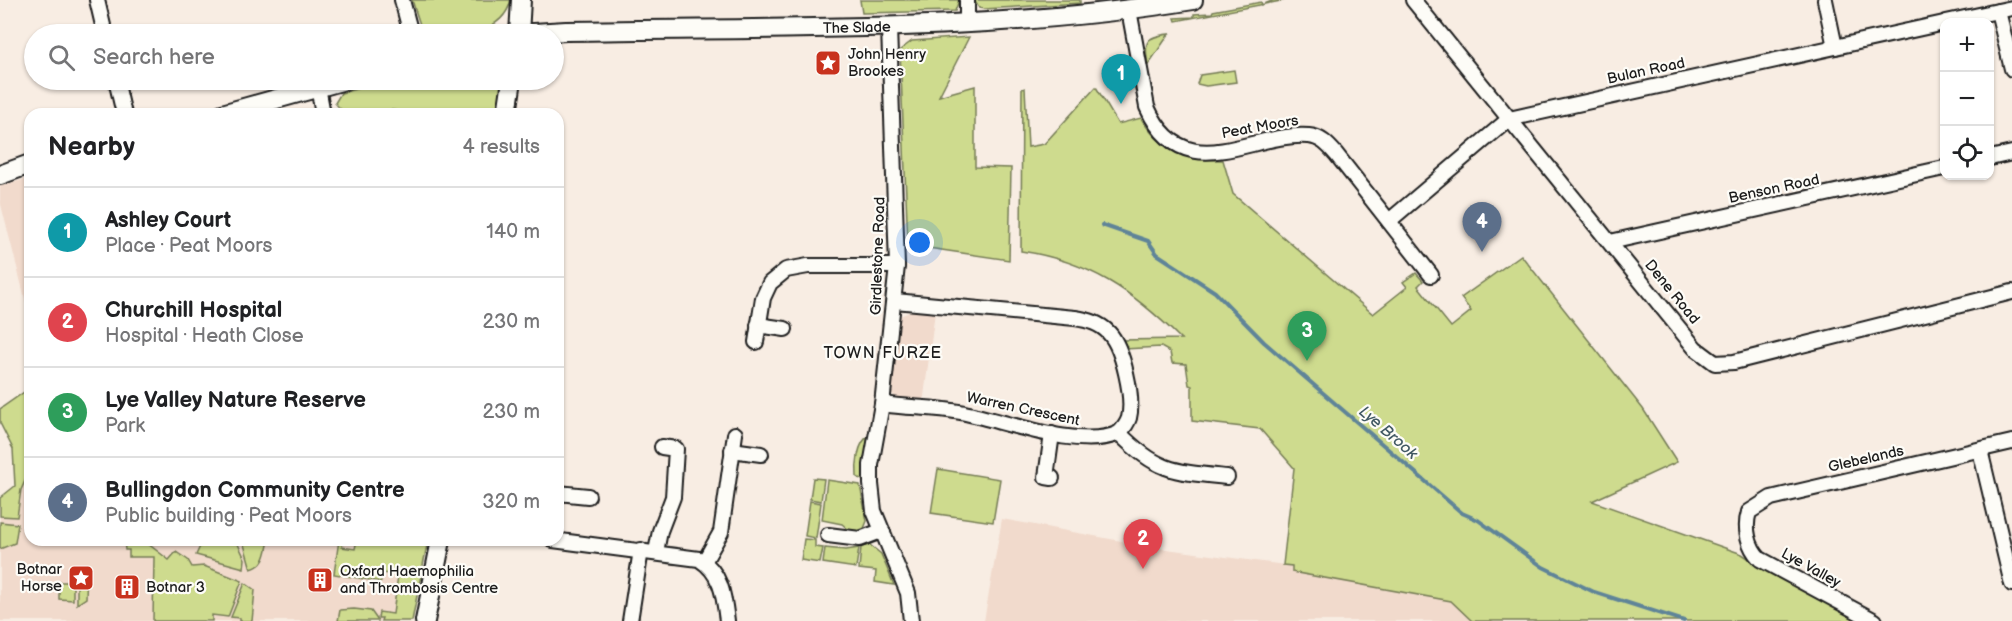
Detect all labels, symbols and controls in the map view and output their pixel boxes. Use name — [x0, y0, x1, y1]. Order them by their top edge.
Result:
street label: The Slade — [823, 17, 891, 38]
map controls — [1940, 18, 1994, 180]
button: + — [1940, 18, 1994, 72]
search box — [24, 24, 564, 90]
icon: search — [45, 41, 78, 74]
text: Search here — [93, 44, 215, 71]
place label: John Henry Brookes — [848, 45, 926, 81]
place icon: John Henry Brookes — [813, 48, 843, 78]
street label: Bulan Road — [1605, 53, 1687, 89]
pin: 1 — [1102, 54, 1140, 104]
button: − — [1940, 72, 1994, 126]
street label: Peat Moors — [1220, 111, 1300, 143]
button: locate — [1940, 126, 1994, 180]
text: Nearby — [48, 132, 135, 163]
text: 4 results — [462, 135, 540, 159]
street label: Benson Road — [1727, 170, 1821, 208]
street label: Girdlestone Road — [866, 197, 890, 315]
pin: 4 — [1462, 202, 1502, 252]
text: Ashley Court — [105, 207, 231, 234]
text: 1 — [63, 220, 72, 244]
text: 140 m — [486, 220, 540, 244]
your location — [905, 228, 934, 257]
text: Place · Peat Moors — [105, 234, 272, 258]
street label: Dene Road — [1640, 256, 1704, 328]
text: Churchill Hospital — [105, 297, 282, 324]
text: 2 — [62, 310, 73, 334]
text: 230 m — [483, 310, 540, 334]
pin: 3 — [1288, 312, 1326, 361]
text: Hospital · Heath Close — [105, 324, 304, 348]
district label: TOWN FURZE — [823, 344, 943, 363]
text: Lye Valley Nature Reserve — [105, 387, 366, 414]
street label: Warren Crescent — [965, 388, 1082, 430]
text: 3 — [62, 400, 73, 424]
text: 230 m — [483, 400, 540, 424]
water label: Lye Brook — [1355, 402, 1422, 464]
text: Park — [105, 414, 145, 438]
street label: Glebelands — [1826, 441, 1906, 477]
text: Bullingdon Community Centre — [105, 477, 405, 504]
text: 4 — [62, 490, 73, 514]
text: 320 m — [482, 490, 540, 514]
text: Public building · Peat Moors — [105, 504, 352, 528]
pin: 2 — [1124, 520, 1162, 569]
street label: Lye Valley — [1778, 544, 1844, 592]
place label: Botnar Horse — [16, 560, 63, 596]
place label: Oxford Haemophilia and Thrombosis Centre — [340, 562, 498, 598]
place icon: Botnar Horse — [66, 563, 96, 593]
building icon: Oxford Haemophilia and Thrombosis Centre — [305, 565, 335, 595]
building icon: Botnar 3 — [112, 572, 142, 602]
place label: Botnar 3 — [146, 578, 205, 597]

